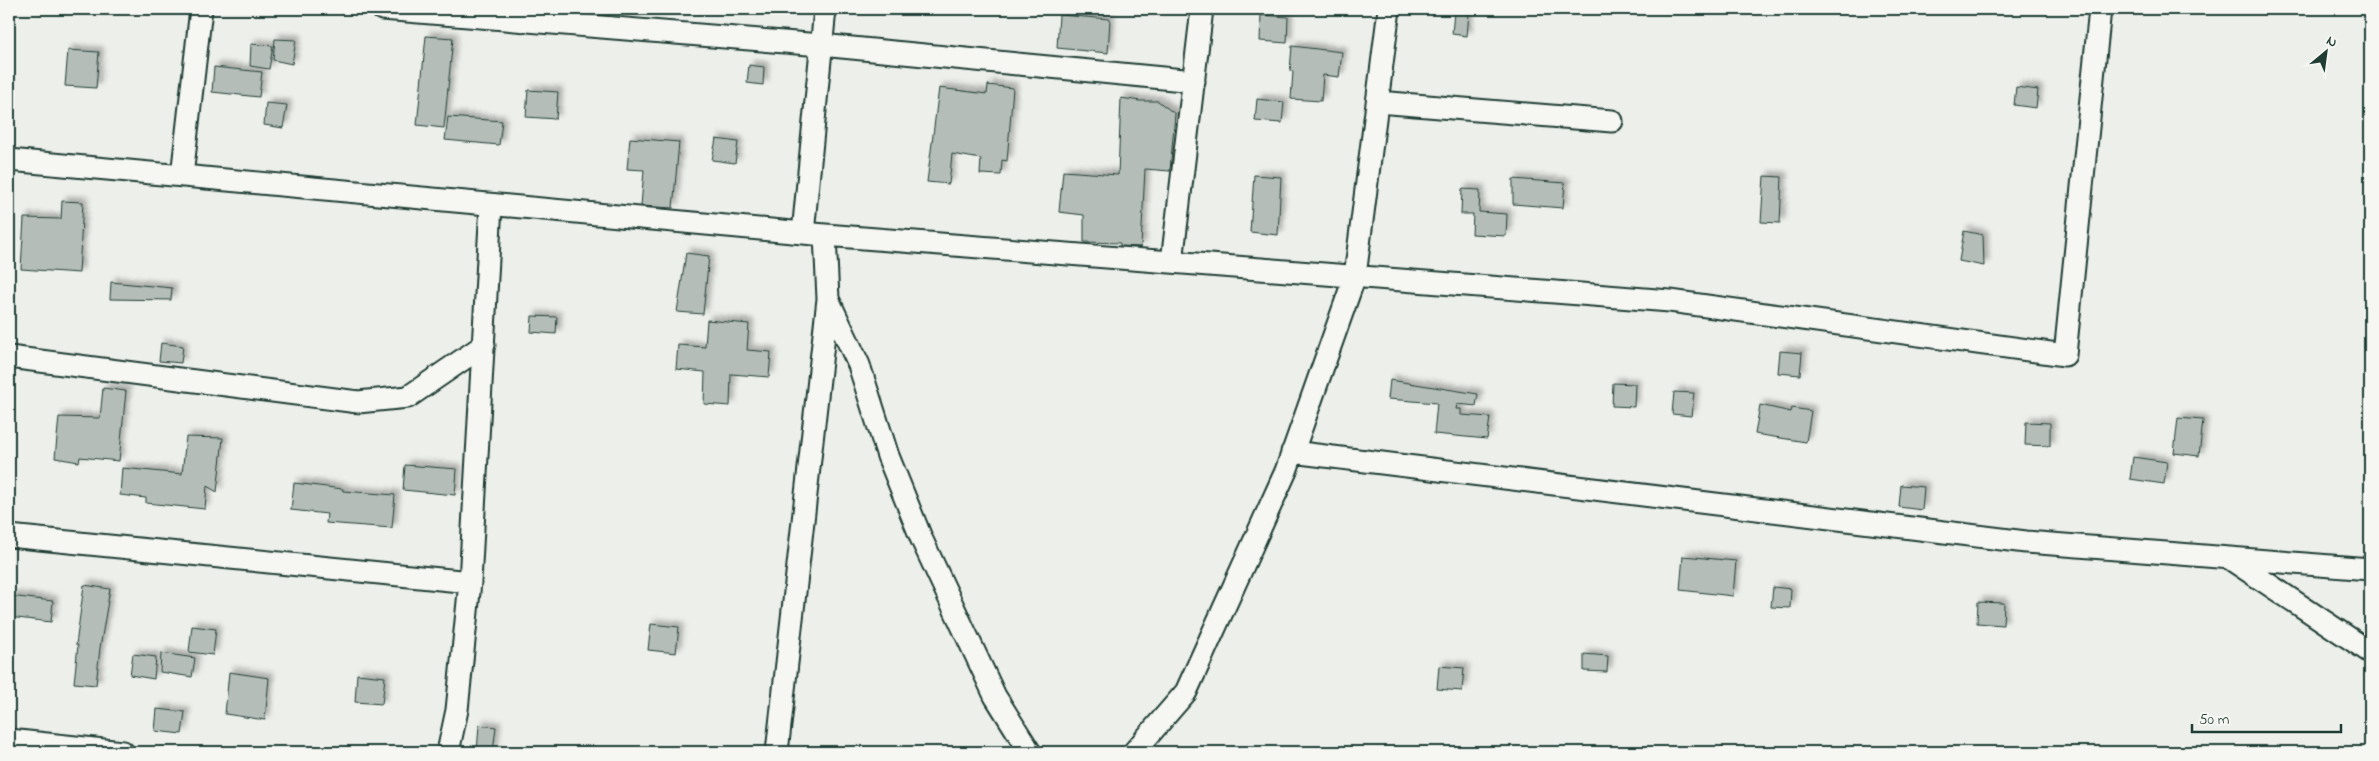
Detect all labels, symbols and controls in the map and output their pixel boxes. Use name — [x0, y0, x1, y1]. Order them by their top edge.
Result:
north arrow — [2302, 28, 2352, 78]
text: N — [2322, 30, 2341, 53]
scale bar — [2192, 701, 2340, 733]
text: 50 m — [2199, 709, 2230, 731]

